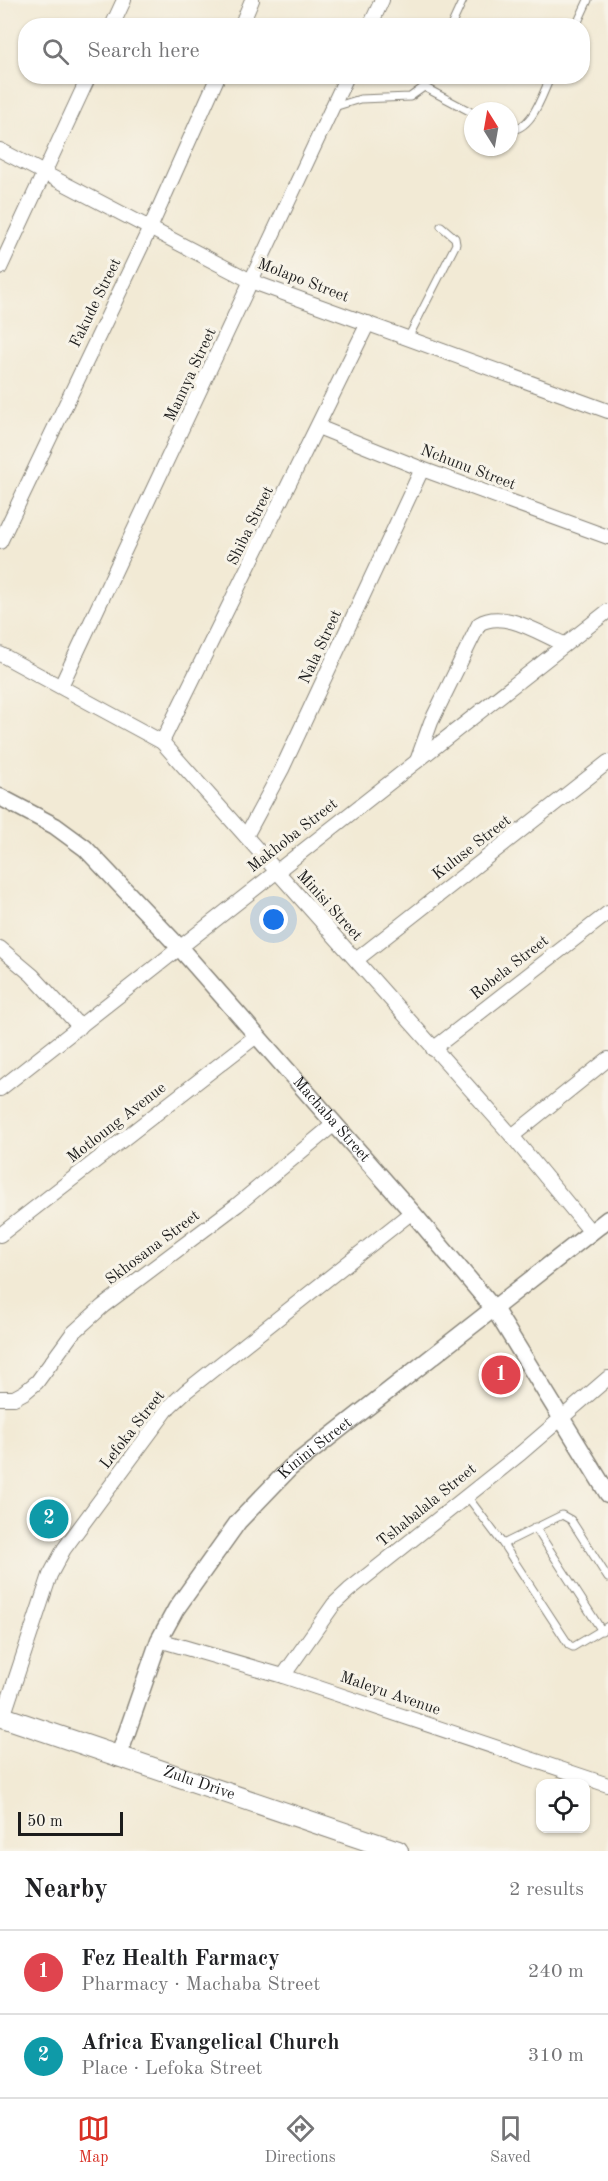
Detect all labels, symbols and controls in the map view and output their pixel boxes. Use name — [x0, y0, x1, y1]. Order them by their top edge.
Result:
search box — [18, 18, 590, 84]
icon: search — [39, 35, 72, 68]
text: Search here — [87, 40, 200, 62]
north arrow — [464, 102, 518, 156]
street label: Fakude Street — [68, 255, 125, 350]
street label: Molapo Street — [255, 256, 351, 306]
street label: Mannya Street — [162, 325, 220, 424]
street label: Nchunu Street — [418, 443, 518, 494]
street label: Shiba Street — [225, 484, 277, 568]
street label: Nala Street — [297, 607, 345, 686]
street label: Makhoba Street — [245, 796, 341, 876]
street label: Kuluse Street — [430, 812, 515, 883]
street label: Minisi Street — [293, 868, 365, 945]
your location — [259, 905, 288, 934]
street label: Robela Street — [468, 933, 552, 1003]
street label: Machaba Street — [289, 1074, 373, 1166]
street label: Motloung Avenue — [65, 1080, 169, 1166]
street label: Skhosana Street — [103, 1207, 203, 1288]
pin: 1 — [482, 1352, 520, 1398]
street label: Lefoka Street — [98, 1388, 169, 1472]
street label: Kinini Street — [275, 1414, 356, 1483]
street label: Tshabalala Street — [374, 1461, 480, 1551]
pin: 2 — [29, 1496, 68, 1541]
street label: Maleyu Avenue — [338, 1669, 442, 1719]
street label: Zulu Drive — [161, 1764, 237, 1803]
map controls — [536, 1779, 590, 1833]
button: locate — [536, 1779, 590, 1833]
scale bar — [18, 1809, 123, 1836]
text: 50 m — [27, 1814, 63, 1830]
text: Nearby — [24, 1877, 108, 1903]
text: 2 results — [509, 1880, 584, 1900]
text: Fez Health Farmacy — [81, 1948, 280, 1970]
text: 1 — [38, 1962, 49, 1982]
text: 240 m — [528, 1962, 584, 1982]
text: Pharmacy · Machaba Street — [81, 1975, 320, 1995]
text: Africa Evangelical Church — [81, 2032, 340, 2054]
text: 2 — [38, 2046, 49, 2066]
text: 310 m — [528, 2046, 584, 2066]
text: Place · Lefoka Street — [81, 2059, 263, 2079]
tab: Map — [77, 2112, 110, 2168]
tab: Directions — [265, 2112, 336, 2168]
tab: Saved — [490, 2112, 531, 2168]

